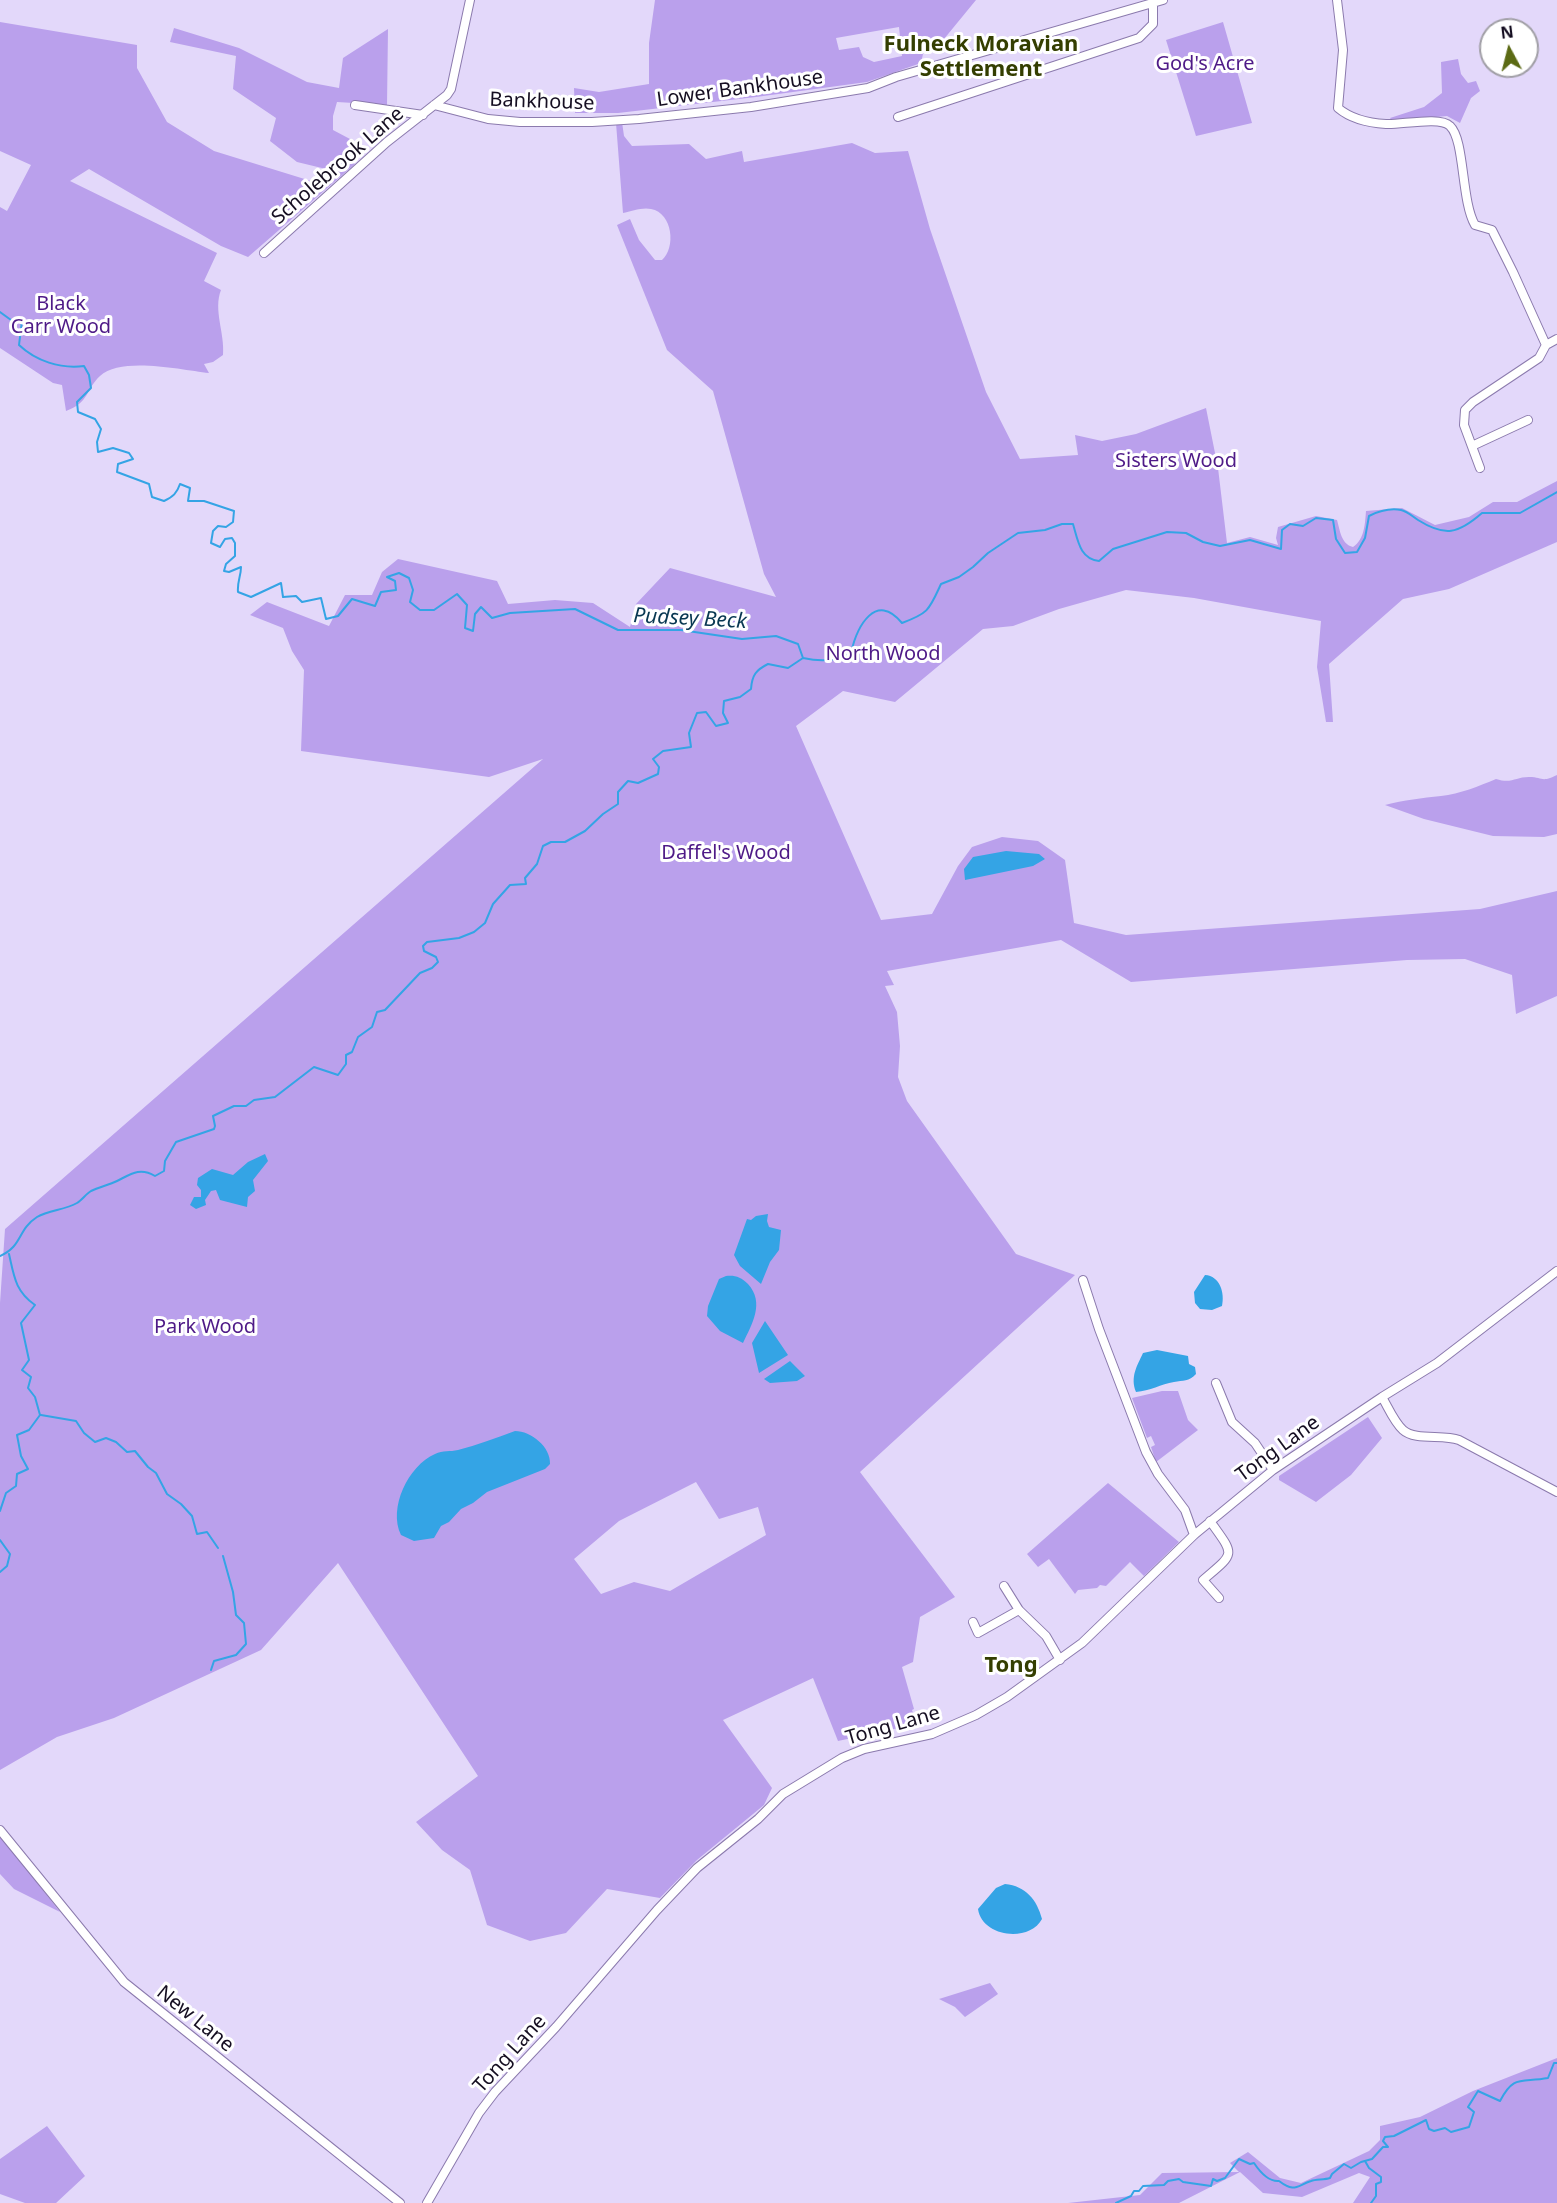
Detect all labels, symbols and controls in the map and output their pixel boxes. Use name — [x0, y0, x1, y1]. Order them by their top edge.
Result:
north arrow — [1479, 18, 1539, 78]
text: N — [1499, 20, 1515, 44]
district label: Fulneck Moravian Settlement — [884, 32, 1078, 84]
park label: God's Acre — [1155, 52, 1255, 76]
street label: Lower Bankhouse — [655, 65, 825, 113]
street label: Bankhouse — [489, 88, 595, 116]
street label: Scholebrook Lane — [267, 102, 409, 230]
park label: Black Carr Wood — [11, 292, 111, 339]
park label: Sisters Wood — [1115, 449, 1237, 473]
water label: Pudsey Beck — [633, 603, 747, 635]
park label: North Wood — [825, 642, 941, 666]
park label: Daffel's Wood — [661, 841, 791, 865]
park label: Park Wood — [154, 1315, 256, 1339]
street label: Tong Lane — [1232, 1411, 1324, 1487]
district label: Tong — [984, 1653, 1038, 1679]
street label: Tong Lane — [843, 1701, 943, 1751]
street label: New Lane — [152, 1981, 238, 2057]
street label: Tong Lane — [469, 2010, 551, 2098]

